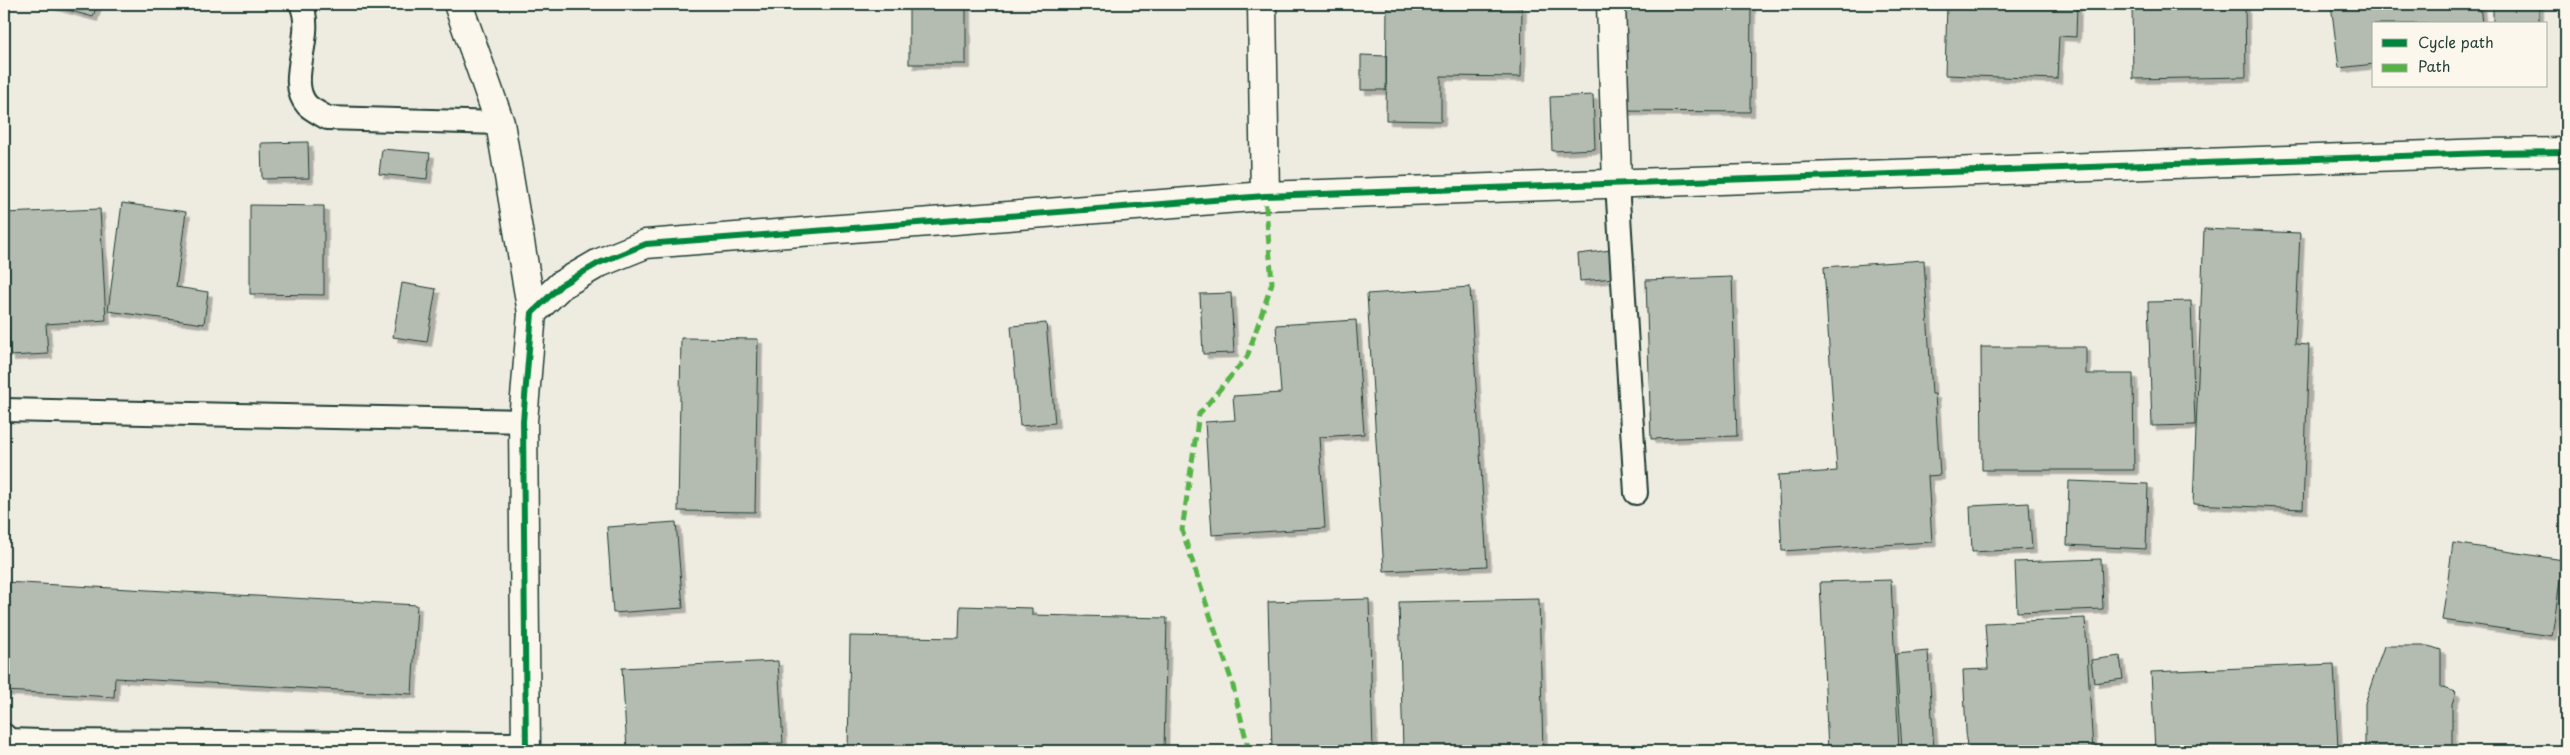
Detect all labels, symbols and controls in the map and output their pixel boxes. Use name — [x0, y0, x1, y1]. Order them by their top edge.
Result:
legend — [2372, 22, 2548, 88]
text: Cycle path — [2418, 30, 2494, 53]
text: Path — [2418, 54, 2450, 77]

